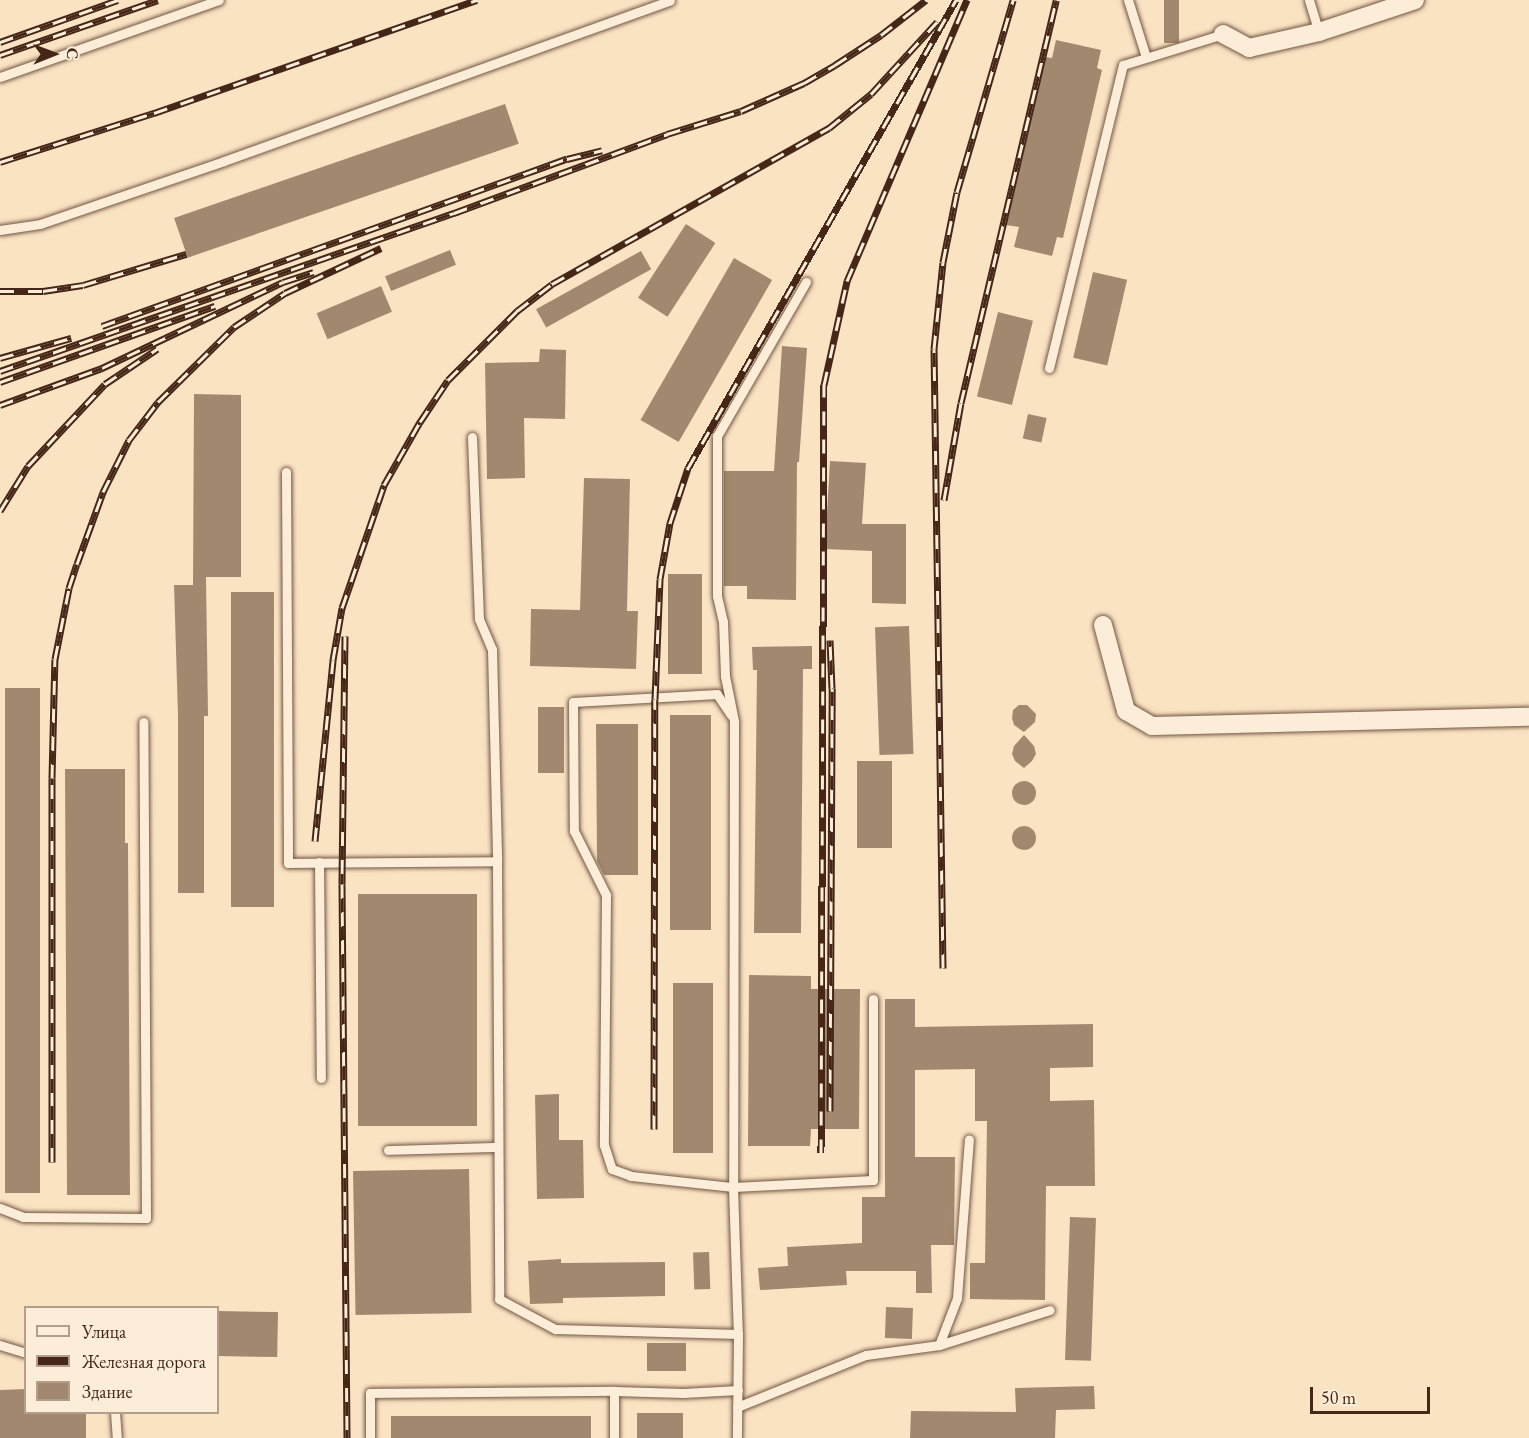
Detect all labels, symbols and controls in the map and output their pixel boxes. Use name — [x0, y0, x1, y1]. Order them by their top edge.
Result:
north arrow — [24, 24, 84, 84]
text: С — [62, 48, 83, 60]
legend — [24, 1306, 219, 1414]
text: Улица — [82, 1320, 126, 1343]
text: Железная дорога — [82, 1350, 206, 1373]
scale bar — [1313, 1375, 1433, 1413]
text: Здание — [82, 1380, 132, 1403]
text: 50 m — [1321, 1386, 1356, 1409]

